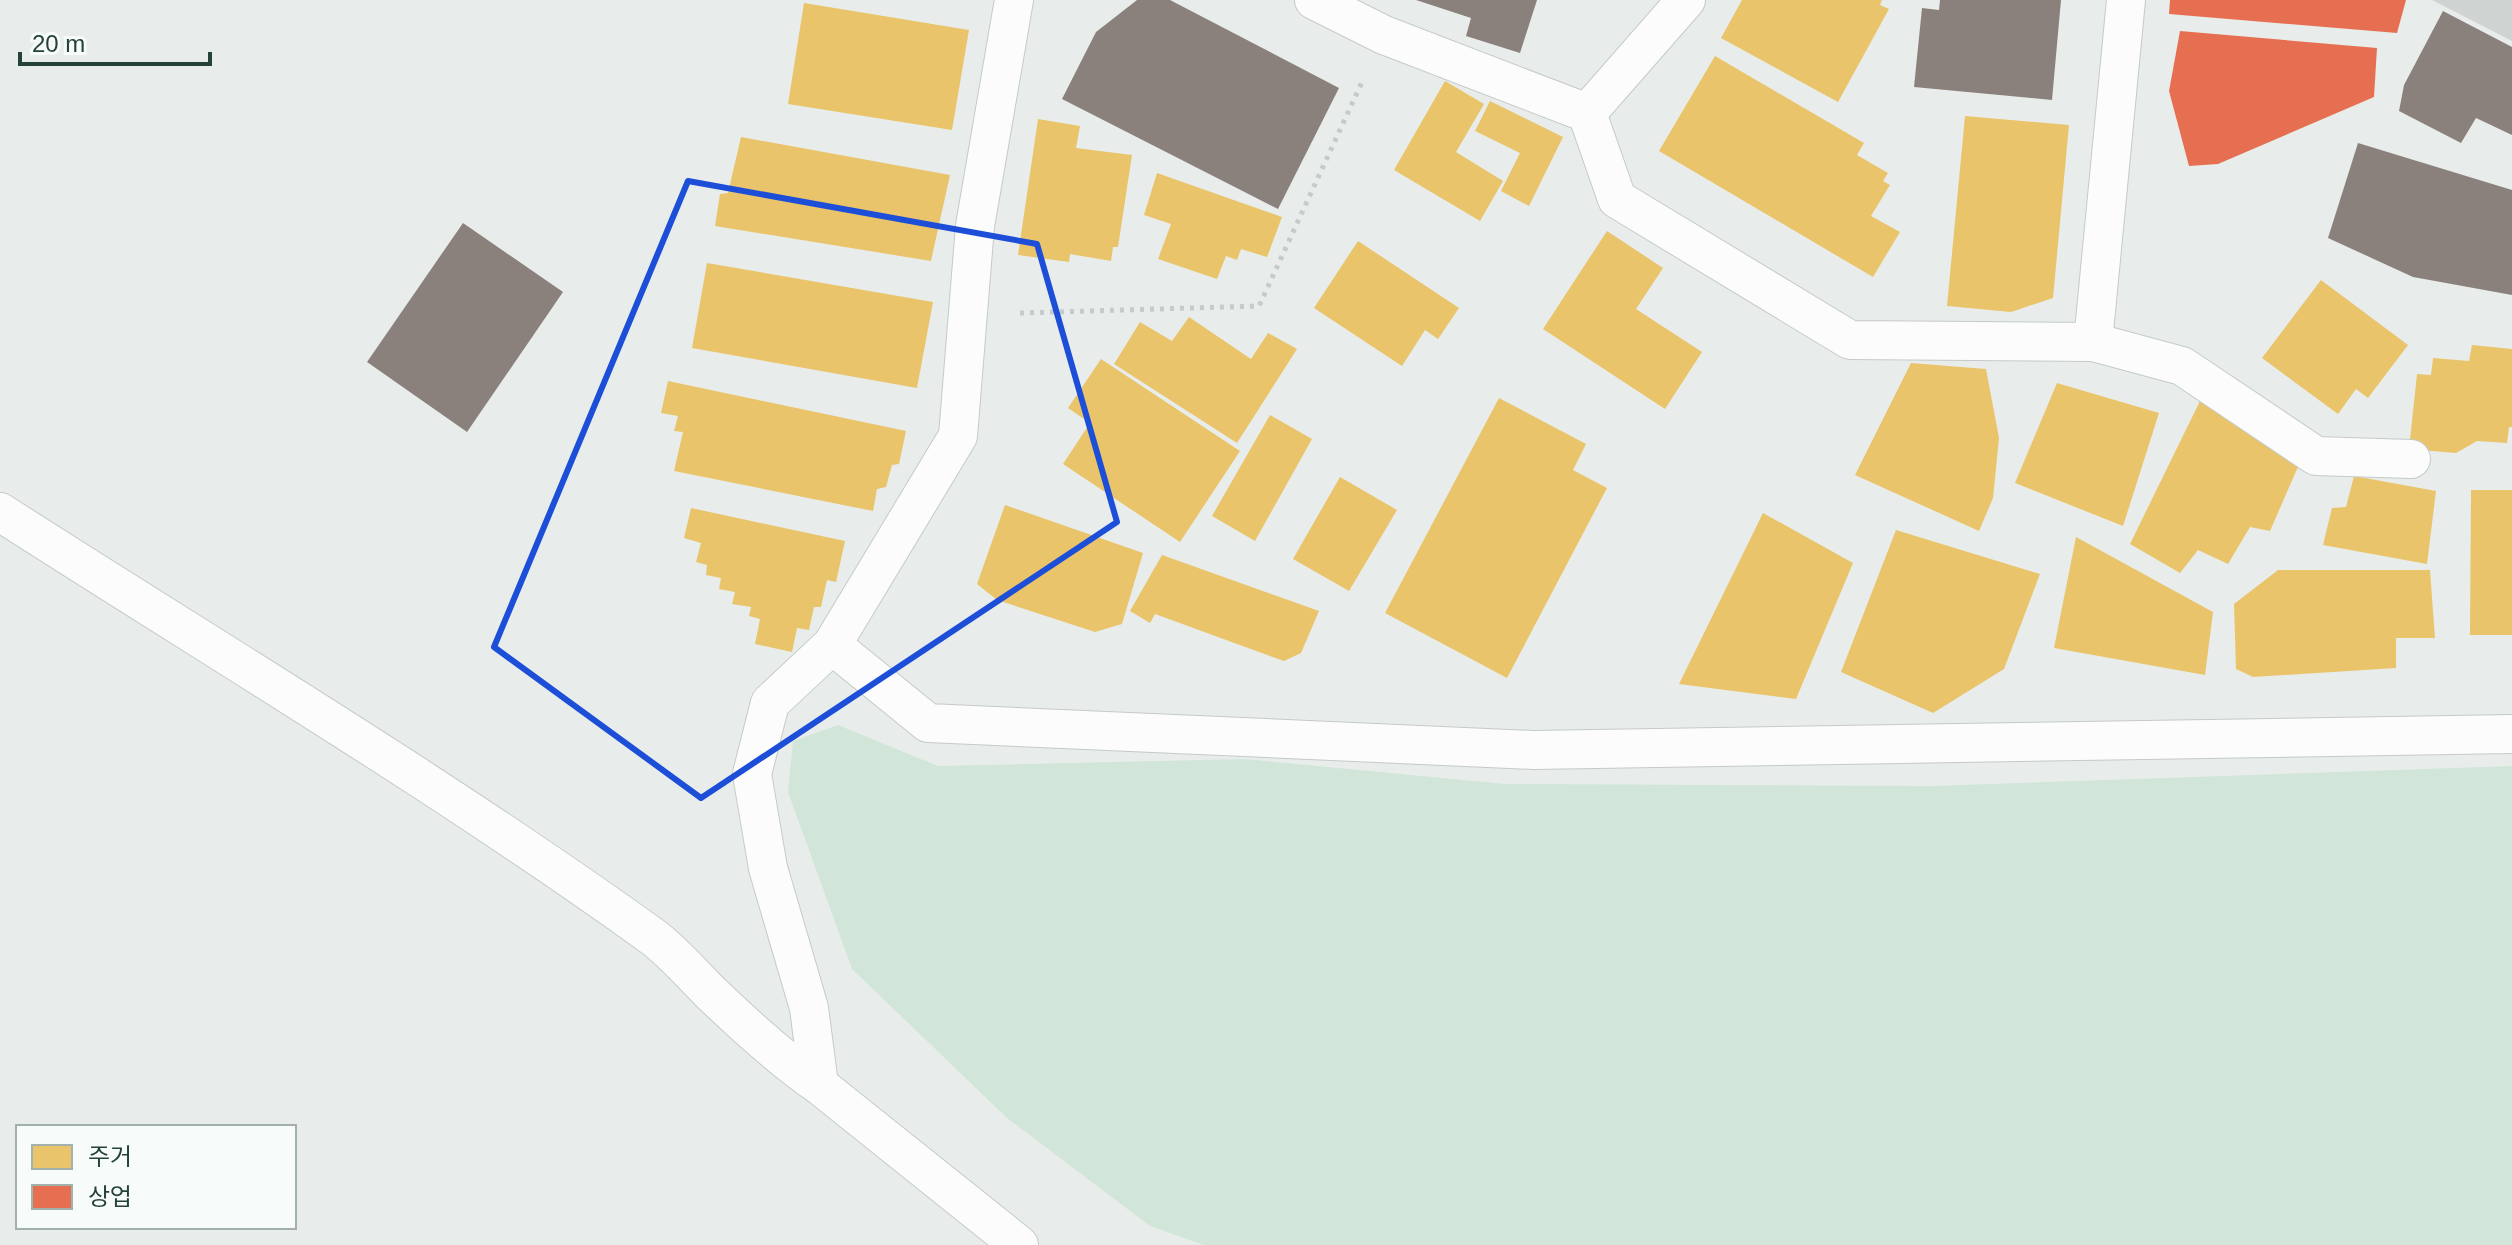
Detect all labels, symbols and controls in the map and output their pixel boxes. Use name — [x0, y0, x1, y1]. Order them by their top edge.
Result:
scale bar — [20, 16, 210, 66]
text: 20 m — [32, 30, 85, 57]
legend — [16, 1125, 296, 1229]
text: 주거 — [88, 1143, 132, 1170]
text: 상업 — [88, 1183, 132, 1210]

